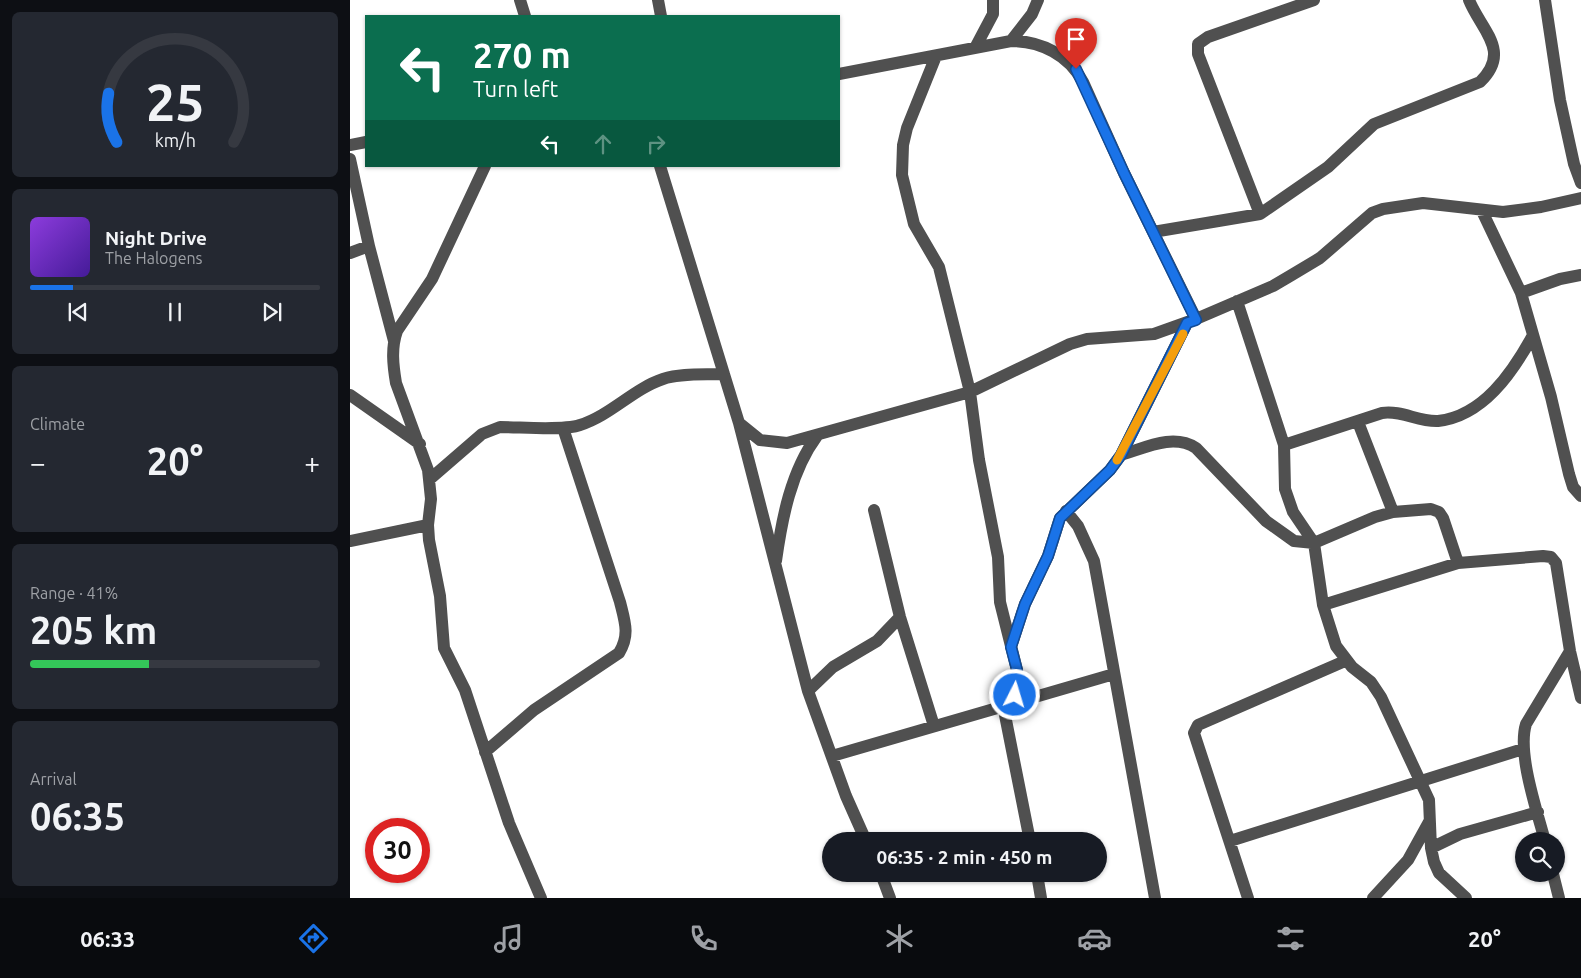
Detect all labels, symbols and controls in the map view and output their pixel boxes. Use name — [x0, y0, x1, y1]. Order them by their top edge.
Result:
pin — [1055, 18, 1097, 69]
icon: arrive — [1062, 25, 1090, 53]
icon: left — [390, 35, 455, 100]
text: 270 m — [473, 35, 571, 75]
text: 25 — [146, 73, 204, 131]
text: Turn left — [473, 76, 558, 101]
text: km/h — [154, 130, 196, 150]
icon: left — [536, 130, 564, 158]
icon: ahead — [589, 130, 617, 158]
icon: right — [642, 130, 670, 158]
text: Night Drive — [105, 227, 207, 249]
text: The Halogens — [105, 249, 203, 267]
icon: previous — [64, 298, 92, 326]
icon: pause — [161, 298, 189, 326]
icon: next — [258, 298, 286, 326]
text: Climate — [30, 415, 85, 433]
text: 20° — [147, 440, 203, 482]
text: − — [30, 447, 46, 478]
text: + — [304, 447, 320, 478]
text: Range · 41% — [30, 584, 118, 602]
text: 205 km — [30, 609, 157, 651]
position arrow — [988, 668, 1040, 720]
text: Arrival — [30, 770, 77, 788]
text: 06:35 — [30, 795, 125, 837]
speed limit sign: 30 — [365, 818, 430, 883]
map controls — [1515, 832, 1565, 882]
button: search — [1515, 832, 1565, 882]
text: 06:35 · 2 min · 450 m — [877, 846, 1052, 868]
icon: directions — [296, 921, 331, 956]
icon: music — [491, 921, 526, 956]
icon: phone — [686, 921, 721, 956]
icon: climate — [882, 921, 917, 956]
icon: car — [1077, 921, 1112, 956]
icon: filters — [1273, 921, 1308, 956]
text: 06:33 — [80, 926, 135, 951]
text: 20° — [1468, 926, 1501, 951]

